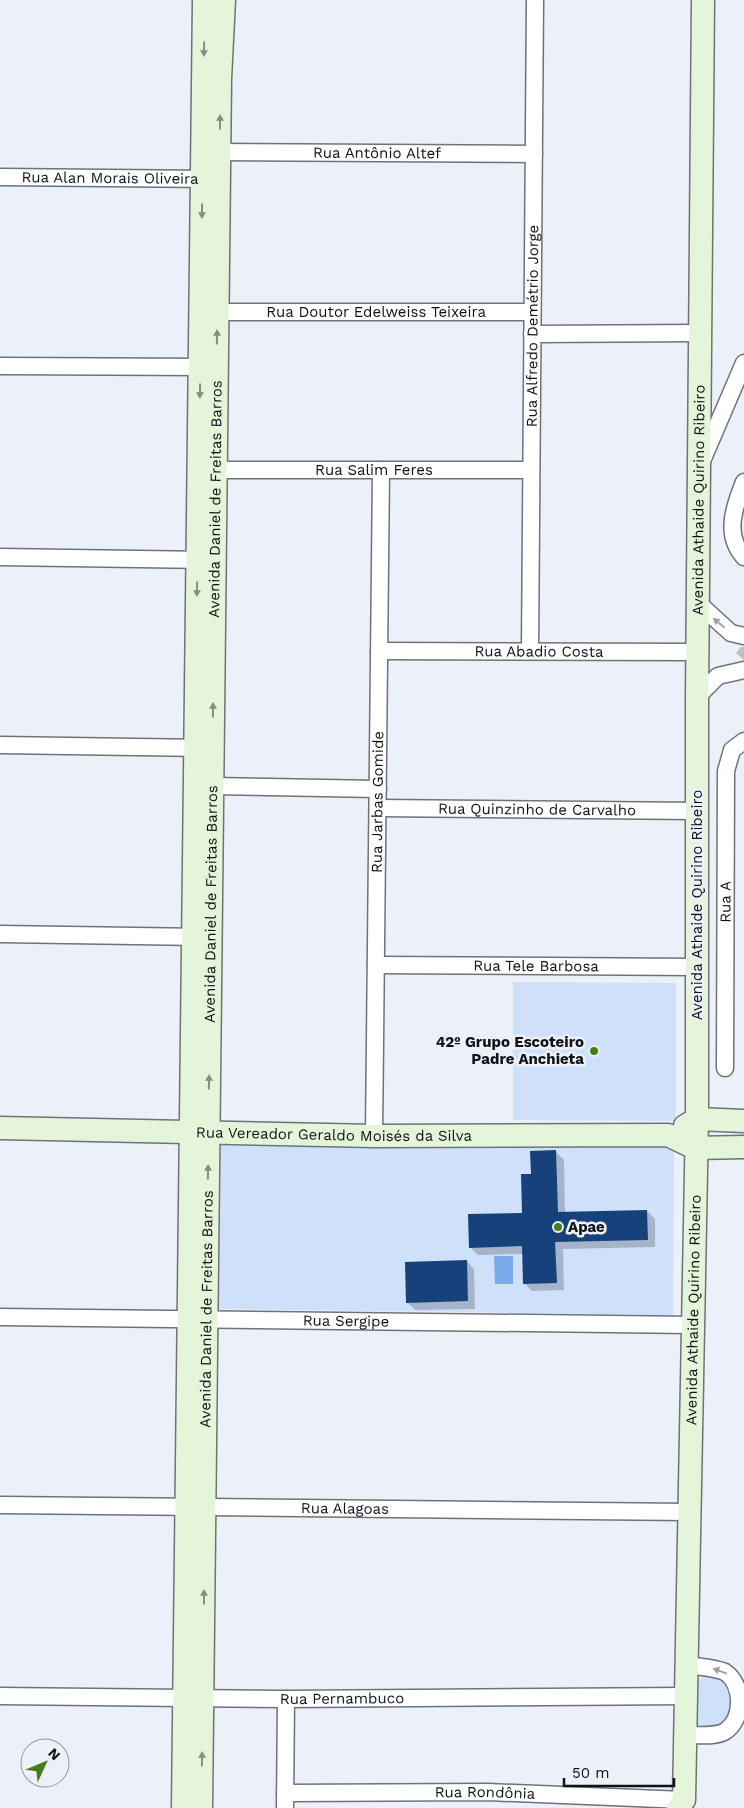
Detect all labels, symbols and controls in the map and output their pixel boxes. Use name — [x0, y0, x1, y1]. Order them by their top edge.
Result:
one-way arrow — [200, 41, 208, 57]
one-way arrow — [216, 114, 224, 130]
street label: Rua Antônio Altef — [313, 144, 441, 162]
street label: Rua Alan Morais Oliveira — [21, 168, 199, 188]
one-way arrow — [198, 203, 206, 219]
street label: Rua Alfredo Demétrio Jorge — [523, 225, 542, 427]
street label: Rua Doutor Edelweiss Teixeira — [266, 303, 486, 321]
one-way arrow — [213, 329, 221, 345]
street label: Avenida Daniel de Freitas Barros — [205, 380, 226, 618]
one-way arrow — [196, 383, 204, 399]
street label: Avenida Athaide Quirino Ribeiro — [689, 385, 709, 616]
street label: Rua Salim Feres — [315, 461, 433, 479]
one-way arrow — [193, 581, 201, 597]
one-way arrow — [713, 618, 725, 629]
street label: Rua Abadio Costa — [474, 642, 604, 661]
one-way arrow — [209, 702, 217, 718]
street label: Rua Jarbas Gomide — [368, 731, 387, 873]
street label: Avenida Daniel de Freitas Barros — [201, 785, 221, 1023]
street label: Avenida Athaide Quirino Ribeiro — [688, 790, 706, 1020]
street label: Rua Quinzinho de Carvalho — [438, 800, 636, 819]
street label: Rua A — [716, 881, 735, 923]
street label: Rua Tele Barbosa — [473, 957, 599, 975]
place label: 42º Grupo Escoteiro Padre Anchieta — [436, 1033, 584, 1068]
marker: 42º Grupo Escoteiro Padre Anchieta — [588, 1045, 600, 1057]
one-way arrow — [205, 1074, 213, 1090]
street label: Rua Vereador Geraldo Moisés da Silva — [196, 1123, 472, 1145]
one-way arrow — [204, 1164, 212, 1180]
street label: Avenida Daniel de Freitas Barros — [196, 1190, 217, 1428]
street label: Avenida Athaide Quirino Ribeiro — [682, 1195, 705, 1426]
place label: Apae — [568, 1218, 605, 1236]
marker: Apae — [552, 1221, 564, 1233]
street label: Rua Sergipe — [303, 1311, 389, 1330]
street label: Rua Alagoas — [301, 1499, 389, 1518]
one-way arrow — [200, 1589, 208, 1605]
one-way arrow — [712, 1667, 727, 1675]
street label: Rua Pernambuco — [280, 1689, 404, 1708]
north arrow — [20, 1738, 70, 1788]
text: N — [45, 1745, 64, 1763]
one-way arrow — [198, 1751, 206, 1767]
scale bar — [564, 1756, 674, 1788]
text: 50 m — [572, 1764, 609, 1782]
street label: Rua Rondônia — [435, 1783, 536, 1803]

